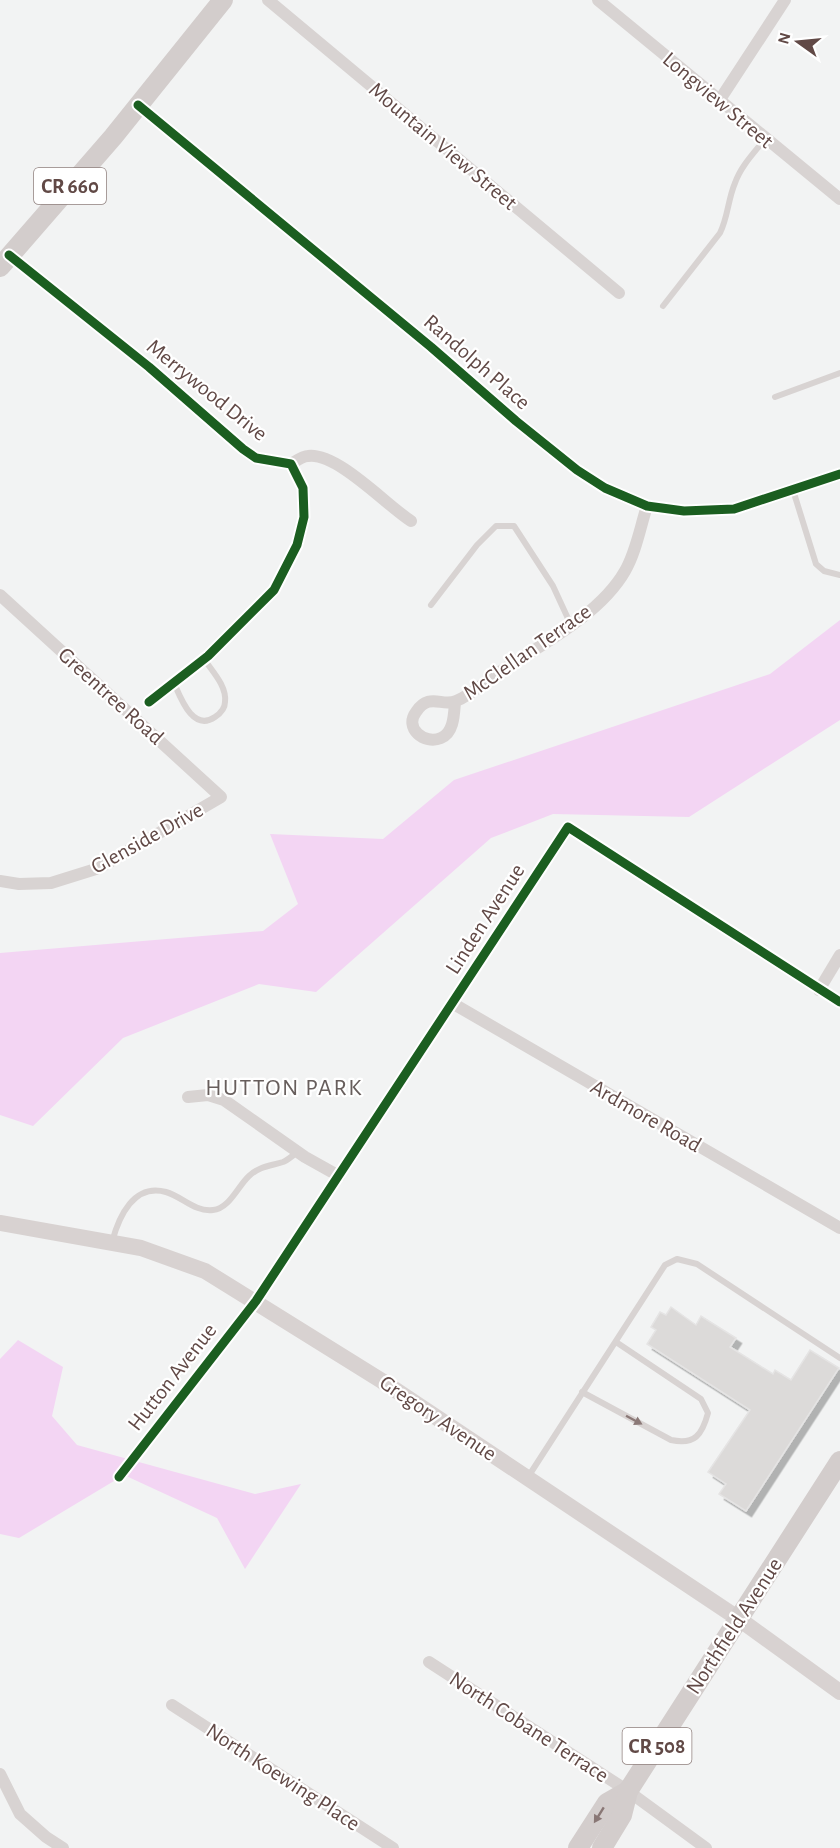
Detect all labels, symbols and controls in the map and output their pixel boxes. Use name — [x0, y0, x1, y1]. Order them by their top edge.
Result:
north arrow — [768, 12, 828, 72]
text: N — [775, 31, 794, 46]
street label: Longview Street — [659, 48, 777, 152]
street label: Mountain View Street — [365, 78, 521, 214]
road number: CR 660 — [34, 168, 106, 204]
street label: Randolph Place — [420, 310, 534, 414]
street label: Merrywood Drive — [143, 335, 271, 445]
street label: McClellan Terrace — [459, 600, 595, 704]
street label: Greentree Road — [54, 643, 168, 749]
street label: Glenside Drive — [87, 798, 207, 878]
street label: Linden Avenue — [441, 860, 529, 978]
district label: HUTTON PARK — [205, 1076, 363, 1100]
street label: Ardmore Road — [587, 1076, 705, 1156]
street label: Hutton Avenue — [123, 1319, 221, 1435]
street label: Gregory Avenue — [376, 1371, 500, 1465]
one-way arrow — [626, 1415, 643, 1425]
street label: Northfield Avenue — [682, 1554, 786, 1698]
street label: North Cobane Terrace — [446, 1667, 612, 1787]
street label: North Koewing Place — [202, 1719, 364, 1835]
road number: CR 508 — [622, 1728, 692, 1764]
one-way arrow — [594, 1807, 605, 1823]

